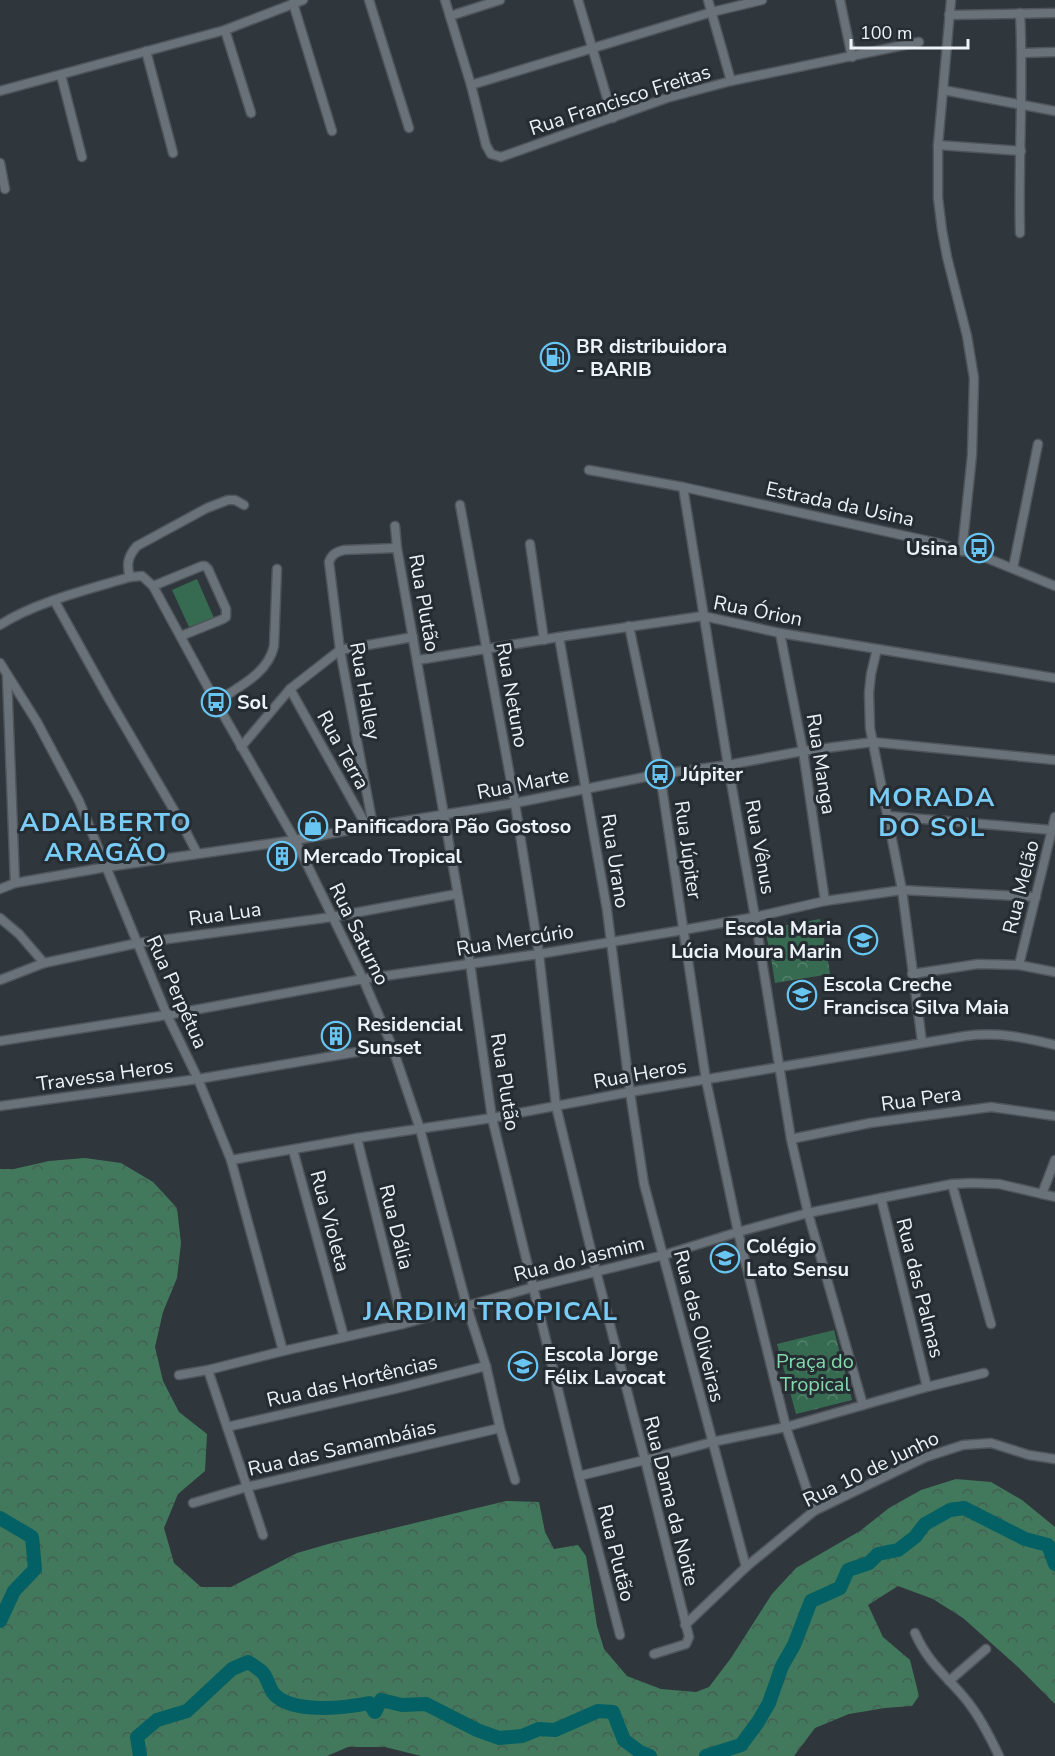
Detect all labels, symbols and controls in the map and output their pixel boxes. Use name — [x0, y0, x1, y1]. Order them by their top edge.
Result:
scale bar — [851, 12, 968, 50]
text: 100 m — [860, 21, 912, 45]
street label: Rua Francisco Freitas — [526, 58, 714, 142]
place label: BR distribuidora - BARIB — [576, 333, 727, 383]
fuel station icon: BR distribuidora - BARIB — [539, 341, 571, 373]
street label: Estrada da Usina — [763, 475, 917, 533]
bus stop icon: Usina — [963, 532, 995, 564]
place label: Usina — [906, 535, 958, 562]
street label: Rua Plutão — [402, 552, 446, 654]
street label: Rua Órion — [711, 589, 805, 633]
street label: Rua Halley — [343, 640, 387, 743]
street label: Rua Netuno — [489, 640, 535, 750]
bus stop icon: Sol — [200, 686, 232, 718]
place label: Sol — [237, 689, 268, 716]
street label: Rua Terra — [310, 706, 376, 794]
street label: Rua Manga — [800, 712, 842, 816]
bus stop icon: Júpiter — [644, 758, 676, 790]
place label: Júpiter — [680, 761, 743, 788]
street label: Rua Marte — [475, 762, 571, 806]
district label: MORADA DO SOL — [868, 780, 996, 845]
street label: Rua Vênus — [738, 797, 782, 897]
street label: Rua Júpiter — [668, 799, 708, 901]
district label: ADALBERTO ARAGÃO — [20, 805, 192, 870]
shop icon: Panificadora Pão Gostoso — [297, 810, 329, 842]
street label: Rua Urano — [594, 812, 636, 910]
place label: Panificadora Pão Gostoso — [334, 813, 571, 840]
street label: Rua Melão — [996, 837, 1046, 937]
building icon: Mercado Tropical — [266, 840, 298, 872]
place label: Mercado Tropical — [303, 843, 463, 870]
street label: Rua Saturno — [323, 878, 395, 990]
street label: Rua Lua — [187, 896, 263, 932]
place label: Escola Maria Lúcia Moura Marin — [671, 915, 842, 965]
street label: Rua Mercúrio — [454, 917, 576, 963]
school or university icon: Escola Maria Lúcia Moura Marin — [847, 924, 879, 956]
street label: Rua Perpétua — [140, 931, 214, 1053]
place label: Escola Creche Francisca Silva Maia — [823, 971, 1009, 1021]
school or university icon: Escola Creche Francisca Silva Maia — [786, 979, 818, 1011]
place label: Residencial Sunset — [357, 1011, 463, 1061]
building icon: Residencial Sunset — [320, 1020, 352, 1052]
street label: Rua Plutão — [484, 1031, 526, 1133]
street label: Travessa Heros — [35, 1052, 175, 1098]
street label: Rua Heros — [591, 1053, 689, 1095]
street label: Rua Pera — [879, 1080, 963, 1118]
street label: Rua Violeta — [304, 1167, 356, 1275]
street label: Rua Dália — [372, 1182, 420, 1272]
street label: Rua das Palmas — [890, 1215, 950, 1361]
street label: Rua do Jasmim — [511, 1230, 647, 1288]
place label: Colégio Lato Sensu — [746, 1233, 849, 1283]
school or university icon: Colégio Lato Sensu — [709, 1242, 741, 1274]
street label: Rua das Oliveiras — [667, 1247, 731, 1405]
district label: JARDIM TROPICAL — [362, 1294, 619, 1329]
place label: Escola Jorge Félix Lavocat — [544, 1341, 666, 1391]
street label: Rua das Hortências — [264, 1348, 440, 1414]
park label: Praça do Tropical — [776, 1348, 854, 1398]
school or university icon: Escola Jorge Félix Lavocat — [507, 1350, 539, 1382]
street label: Rua das Samambáias — [245, 1413, 439, 1483]
street label: Rua Dama da Noite — [637, 1413, 705, 1589]
street label: Rua 10 de Junho — [798, 1424, 944, 1514]
street label: Rua Plutão — [591, 1502, 641, 1604]

